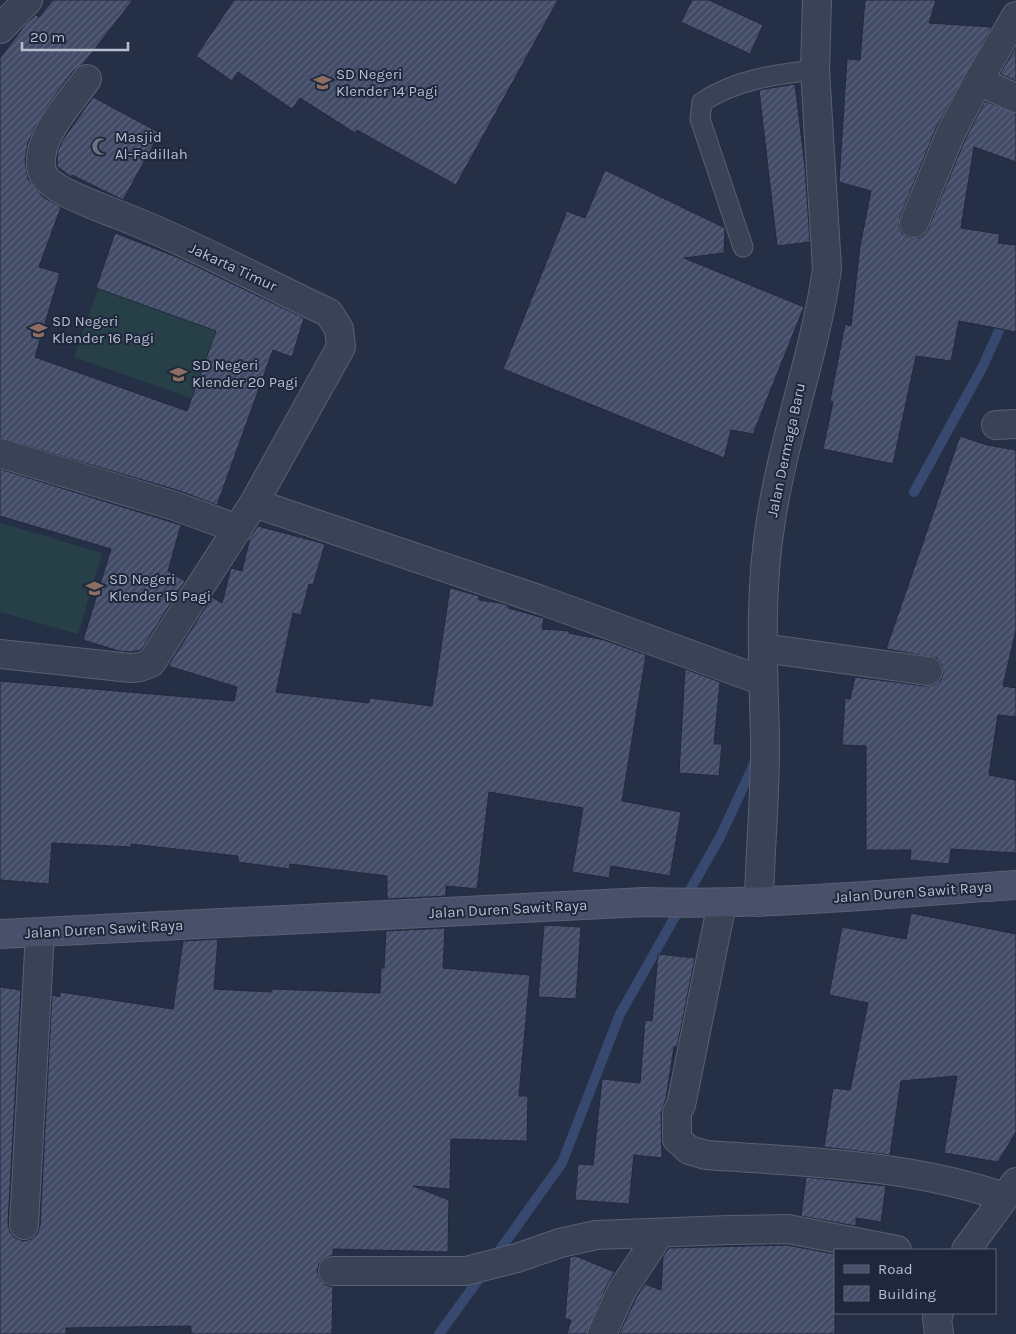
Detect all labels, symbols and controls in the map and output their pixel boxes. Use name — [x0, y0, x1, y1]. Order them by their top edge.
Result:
scale bar — [22, 20, 129, 52]
text: 20 m — [30, 28, 65, 46]
place label: SD Negeri Klender 14 Pagi — [336, 65, 438, 100]
school or university icon: SD Negeri Klender 14 Pagi — [312, 73, 332, 93]
place label: Masjid Al-Fadillah — [115, 128, 188, 163]
mosque icon: Masjid Al-Fadillah — [91, 136, 111, 156]
street label: Jakarta Timur — [186, 239, 280, 295]
place label: SD Negeri Klender 16 Pagi — [52, 312, 154, 347]
school or university icon: SD Negeri Klender 16 Pagi — [28, 320, 48, 340]
place label: SD Negeri Klender 20 Pagi — [192, 356, 298, 391]
school or university icon: SD Negeri Klender 20 Pagi — [168, 364, 188, 384]
street label: Jalan Dermaga Baru — [763, 381, 809, 519]
place label: SD Negeri Klender 15 Pagi — [109, 570, 211, 605]
school or university icon: SD Negeri Klender 15 Pagi — [85, 578, 105, 598]
street label: Jalan Duren Sawit Raya — [833, 877, 993, 907]
street label: Jalan Duren Sawit Raya — [428, 896, 588, 922]
street label: Jalan Duren Sawit Raya — [24, 916, 184, 942]
legend — [834, 1249, 996, 1314]
text: Road — [878, 1260, 913, 1278]
text: Building — [878, 1285, 936, 1303]

